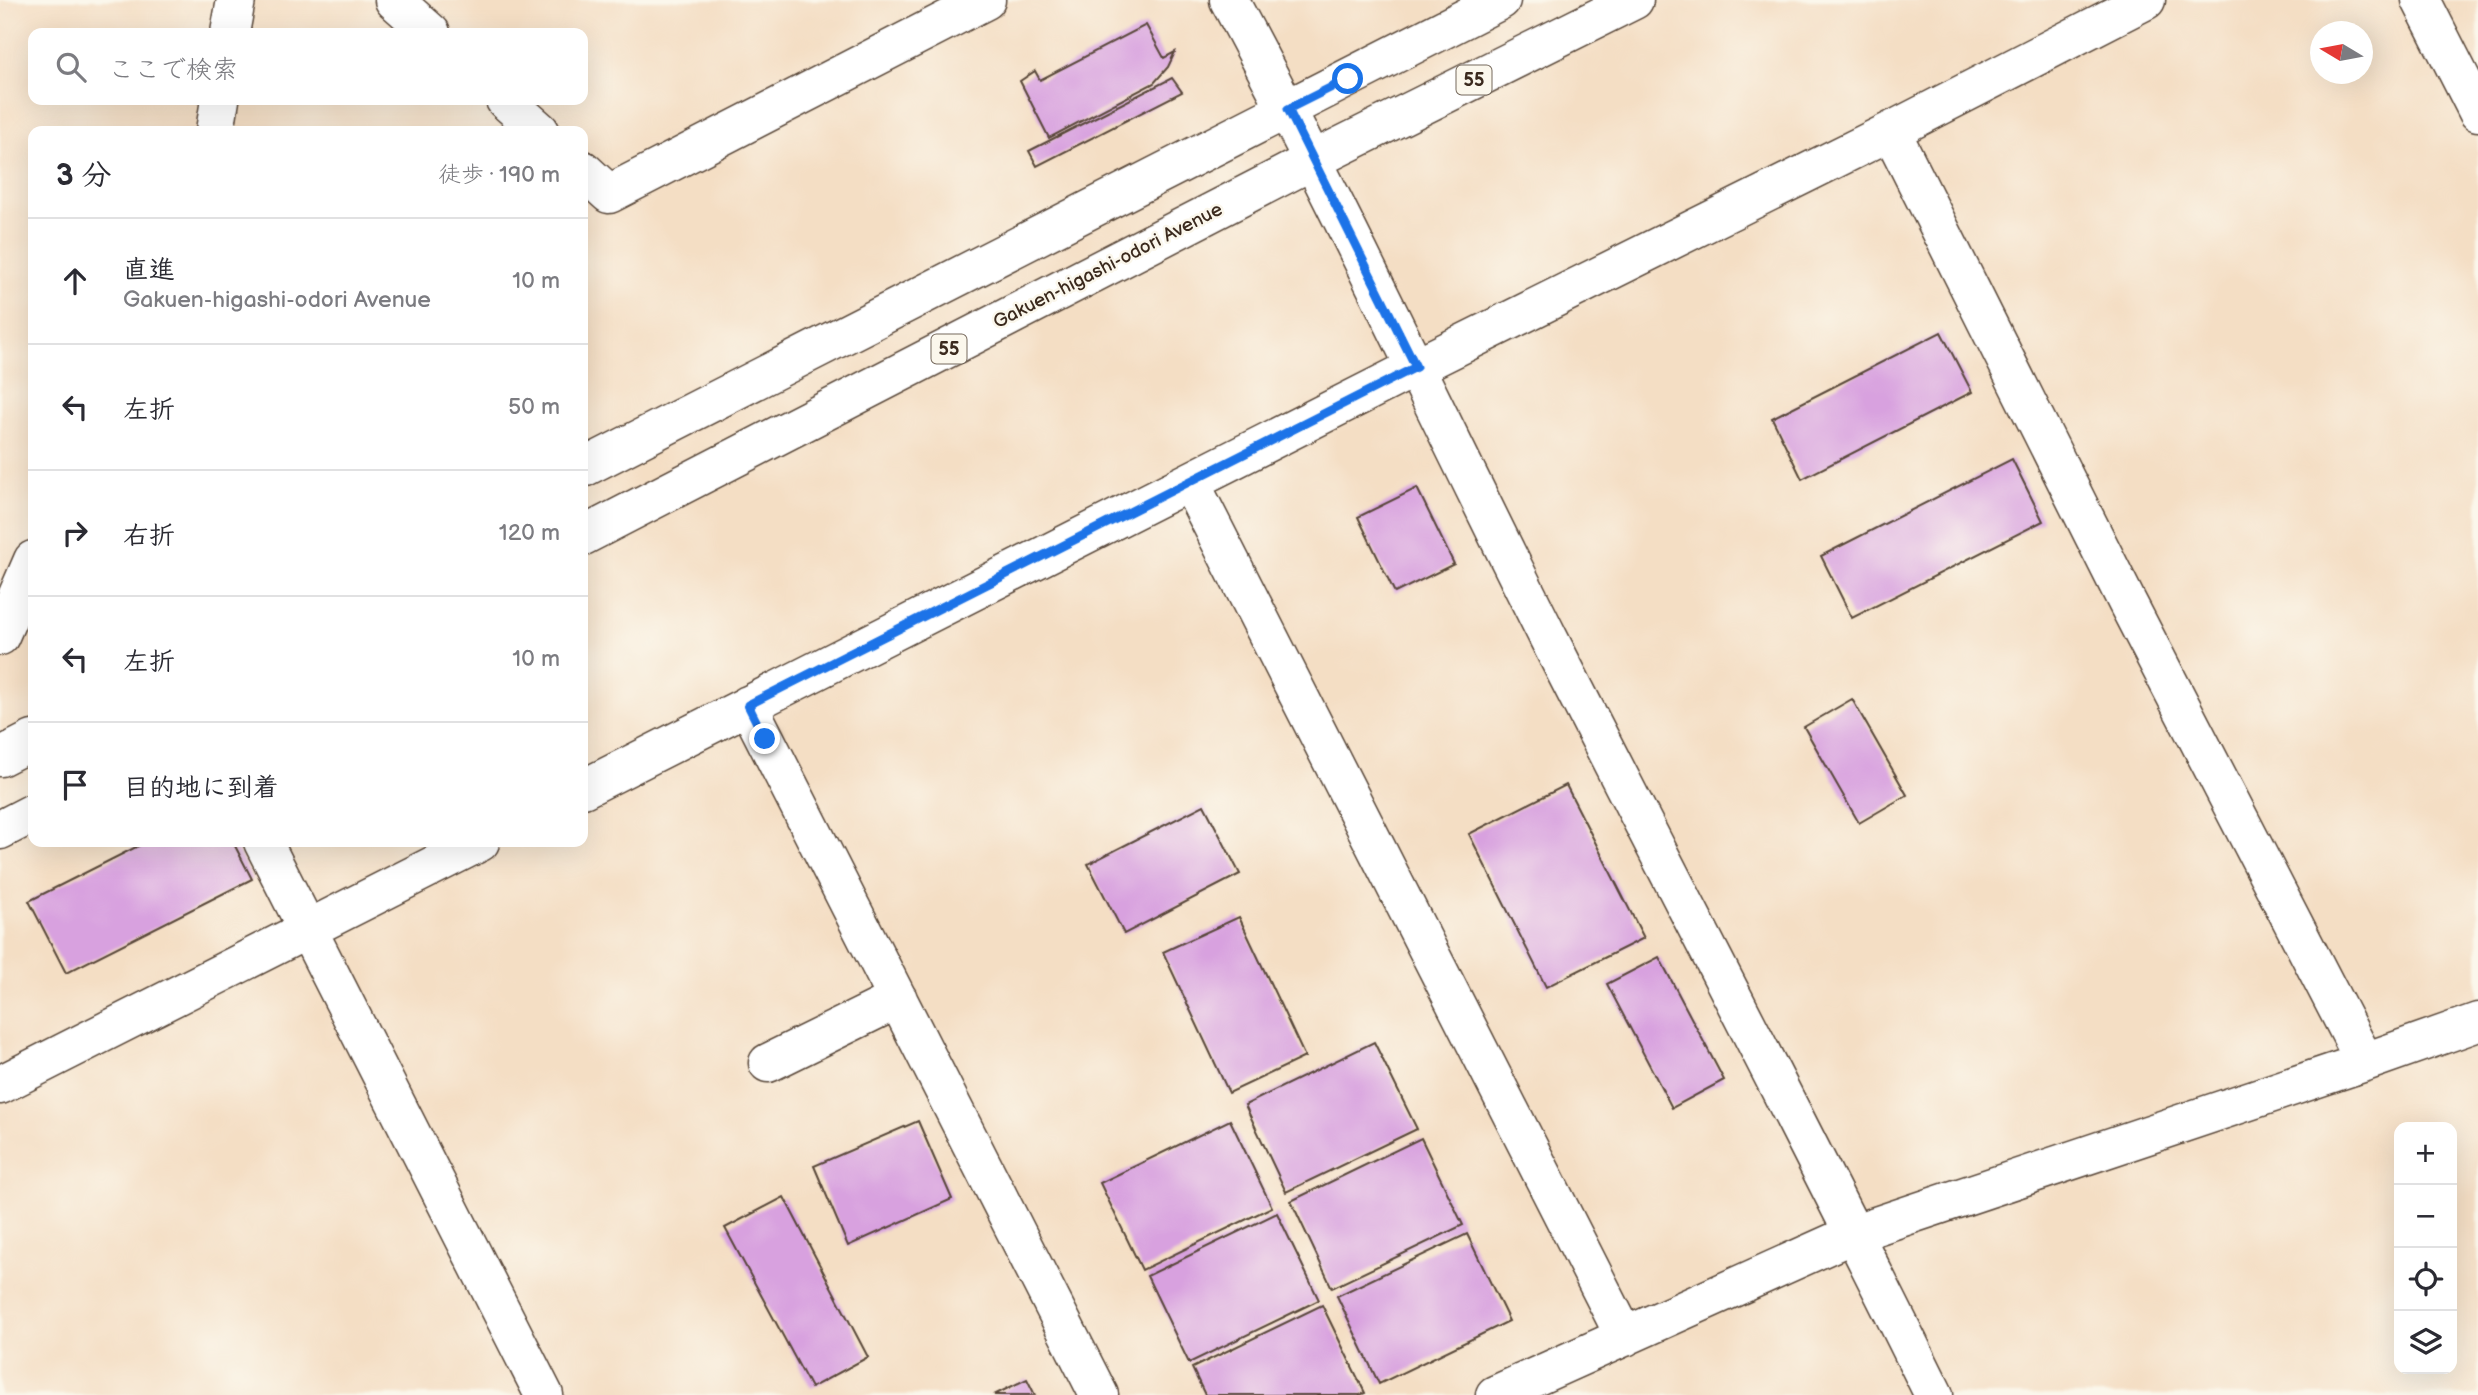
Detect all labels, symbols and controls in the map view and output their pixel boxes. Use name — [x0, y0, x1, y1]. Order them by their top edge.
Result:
north arrow — [2310, 21, 2373, 84]
search box — [28, 28, 588, 105]
icon: search — [52, 48, 90, 86]
text: ここで検索 — [108, 55, 238, 86]
route start — [1332, 63, 1363, 94]
road number: 55 — [1456, 66, 1492, 94]
text: 3 分 — [56, 158, 112, 194]
text: 徒歩 · 190 m — [438, 161, 560, 189]
street label: Gakuen-higashi-odori Avenue — [989, 198, 1227, 334]
text: 直進 — [123, 255, 175, 286]
icon: ahead — [56, 262, 94, 300]
text: 10 m — [512, 267, 560, 295]
text: Gakuen-higashi-odori Avenue — [123, 286, 431, 314]
road number: 55 — [932, 334, 967, 363]
icon: left — [56, 388, 94, 426]
text: 50 m — [508, 393, 560, 421]
text: 左折 — [123, 395, 175, 426]
icon: right — [56, 514, 94, 552]
text: 120 m — [499, 519, 560, 547]
text: 右折 — [123, 521, 175, 552]
icon: left — [56, 640, 94, 678]
text: 10 m — [512, 645, 560, 673]
text: 左折 — [123, 647, 175, 678]
route end — [749, 723, 780, 754]
icon: arrive — [56, 766, 94, 804]
text: 目的地に到着 — [123, 773, 279, 804]
map controls — [2394, 1122, 2457, 1374]
button: + — [2394, 1122, 2457, 1185]
button: − — [2394, 1185, 2457, 1248]
button: locate — [2394, 1248, 2457, 1311]
button: layers — [2394, 1311, 2457, 1374]

